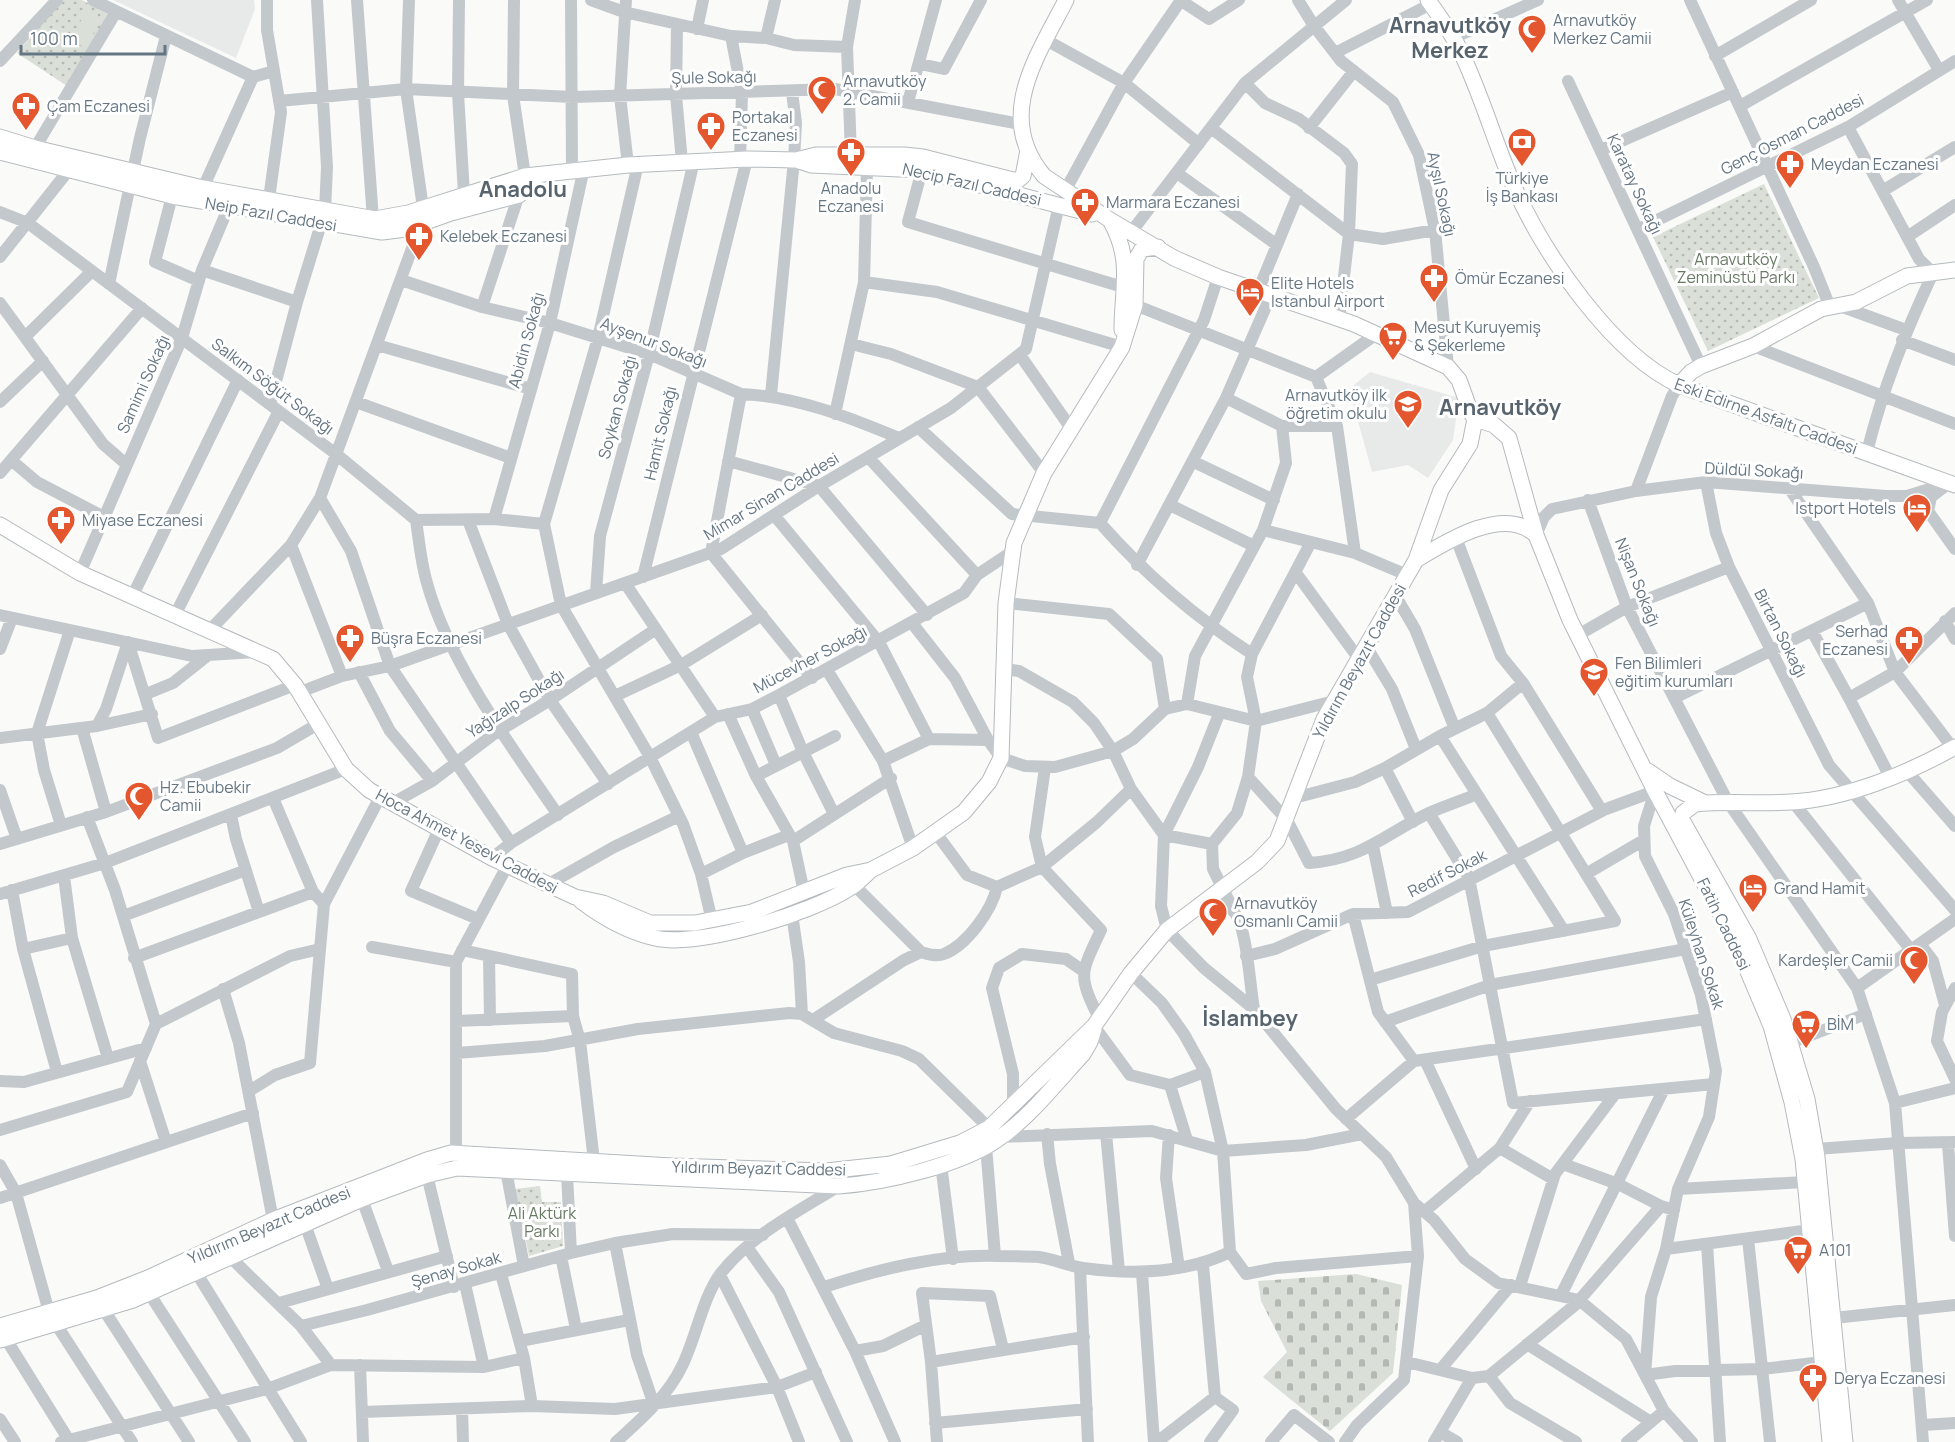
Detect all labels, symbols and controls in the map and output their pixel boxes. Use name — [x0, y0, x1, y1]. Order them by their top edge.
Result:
place label: Arnavutköy Merkez Camii — [1553, 9, 1652, 49]
district label: Arnavutköy Merkez — [1389, 10, 1512, 65]
mosque icon: Arnavutköy Merkez Camii — [1516, 13, 1548, 55]
scale bar — [21, 18, 165, 56]
text: 100 m — [30, 26, 78, 50]
street label: Şule Sokağı — [671, 65, 757, 89]
place label: Arnavutköy 2. Camii — [843, 70, 927, 110]
mosque icon: Arnavutköy 2. Camii — [806, 74, 838, 116]
street label: Genç Osman Caddesi — [1717, 88, 1867, 180]
pharmacy icon: Çam Eczanesi — [10, 90, 42, 132]
place label: Çam Eczanesi — [47, 95, 150, 117]
place label: Portakal Eczanesi — [732, 106, 798, 146]
pharmacy icon: Portakal Eczanesi — [695, 110, 727, 152]
bank icon: Türkiye İş Bankası — [1506, 126, 1538, 168]
street label: Karatay Sokağı — [1602, 130, 1668, 238]
pharmacy icon: Anadolu Eczanesi — [835, 136, 867, 178]
pharmacy icon: Meydan Eczanesi — [1774, 148, 1806, 190]
street label: Ayşıl Sokağı — [1422, 150, 1462, 238]
place label: Meydan Eczanesi — [1811, 153, 1939, 175]
street label: Necip Fazıl Caddesi — [900, 157, 1044, 211]
place label: Türkiye İş Bankası — [1486, 167, 1558, 207]
district label: Anadolu — [479, 174, 567, 204]
place label: Anadolu Eczanesi — [818, 177, 884, 217]
pharmacy icon: Marmara Eczanesi — [1069, 186, 1101, 228]
place label: Marmara Eczanesi — [1106, 191, 1240, 213]
street label: Neip Fazıl Caddesi — [203, 192, 339, 236]
pharmacy icon: Kelebek Eczanesi — [403, 220, 435, 262]
place label: Kelebek Eczanesi — [440, 225, 567, 247]
park label: Arnavutköy Zeminüstü Parkı — [1677, 248, 1795, 288]
pharmacy icon: Ömür Eczanesi — [1418, 262, 1450, 304]
place label: Ömür Eczanesi — [1455, 267, 1564, 289]
place label: Elite Hotels Istanbul Airport — [1271, 272, 1385, 312]
hotel icon: Elite Hotels Istanbul Airport — [1234, 276, 1266, 318]
street label: Abidin Sokağı — [503, 290, 549, 390]
street label: Ayşenur Sokağı — [597, 312, 711, 372]
place label: Mesut Kuruyemiş & Şekerleme — [1414, 316, 1541, 356]
supermarket icon: Mesut Kuruyemiş & Şekerleme — [1377, 320, 1409, 362]
street label: Samimi Sokağı — [111, 331, 175, 437]
street label: Salkım Söğüt Sokağı — [207, 333, 339, 439]
street label: Soykan Sokağı — [593, 353, 641, 461]
street label: Eski Edirne Asfaltı Caddesi — [1671, 373, 1861, 459]
street label: Hamit Sokağı — [638, 384, 682, 482]
place label: Arnavutköy ilk öğretim okulu — [1285, 384, 1388, 424]
school or university icon: Arnavutköy ilk öğretim okulu — [1392, 388, 1424, 430]
district label: Arnavutköy — [1439, 392, 1562, 422]
street label: Mimar Sinan Caddesi — [699, 447, 843, 545]
street label: Düldül Sokağı — [1704, 456, 1804, 484]
hotel icon: Istport Hotels — [1901, 492, 1933, 534]
place label: Istport Hotels — [1795, 497, 1896, 519]
pharmacy icon: Miyase Eczanesi — [45, 504, 77, 546]
place label: Miyase Eczanesi — [82, 509, 203, 531]
street label: Nişan Sokağı — [1610, 534, 1666, 630]
street label: Yıldırım Beyazıt Caddesi — [1307, 579, 1411, 743]
street label: Birtan Sokağı — [1749, 585, 1813, 681]
street label: Mücevher Sokağı — [749, 620, 871, 698]
place label: Serhad Eczanesi — [1822, 620, 1888, 660]
pharmacy icon: Büşra Eczanesi — [334, 622, 366, 664]
pharmacy icon: Serhad Eczanesi — [1893, 624, 1925, 666]
place label: Büşra Eczanesi — [371, 627, 482, 649]
place label: Fen Bilimleri eğitim kurumları — [1615, 652, 1733, 692]
school or university icon: Fen Bilimleri eğitim kurumları — [1578, 656, 1610, 698]
street label: Yağızalp Sokağı — [462, 663, 568, 743]
place label: Hz. Ebubekir Camii — [160, 776, 251, 816]
mosque icon: Hz. Ebubekir Camii — [123, 780, 155, 822]
street label: Hoca Ahmet Yesevi Caddesi — [372, 783, 562, 899]
street label: Redif Sokak — [1404, 843, 1491, 902]
hotel icon: Grand Hamit — [1737, 872, 1769, 914]
street label: Fatih Caddesi — [1692, 874, 1756, 974]
place label: Grand Hamit — [1774, 877, 1865, 899]
place label: Arnavutköy Osmanlı Camii — [1234, 892, 1338, 932]
mosque icon: Arnavutköy Osmanlı Camii — [1197, 896, 1229, 938]
street label: Küleyhan Sokak — [1674, 896, 1731, 1013]
mosque icon: Kardeşler Camii — [1898, 944, 1930, 986]
place label: Kardeşler Camii — [1778, 949, 1893, 971]
district label: İslambey — [1202, 1003, 1298, 1033]
supermarket icon: BİM — [1790, 1008, 1822, 1050]
place label: BİM — [1827, 1013, 1854, 1035]
street label: Yıldırım Beyazıt Caddesi — [672, 1155, 846, 1181]
street label: Yıldırım Beyazıt Caddesi — [184, 1181, 354, 1269]
park label: Ali Aktürk Parkı — [508, 1202, 577, 1242]
supermarket icon: A101 — [1782, 1234, 1814, 1276]
place label: A101 — [1819, 1239, 1851, 1261]
street label: Şenay Sokak — [408, 1245, 505, 1292]
pharmacy icon: Derya Eczanesi — [1797, 1362, 1829, 1404]
place label: Derya Eczanesi — [1834, 1367, 1946, 1389]

